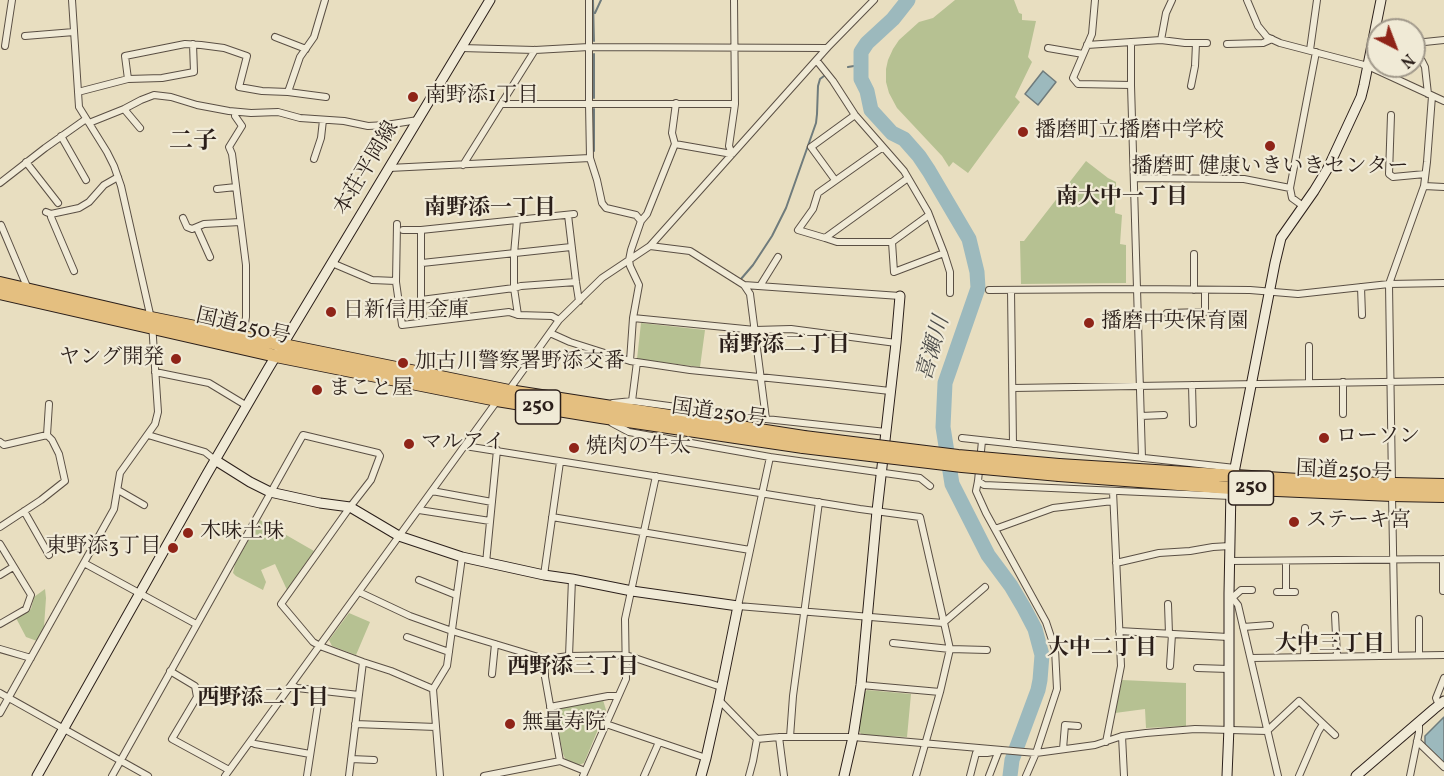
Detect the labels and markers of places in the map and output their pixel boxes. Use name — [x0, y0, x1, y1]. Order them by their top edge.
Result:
place label: 南野添1丁目 — [425, 84, 538, 110]
marker: 南野添1丁目 — [406, 90, 420, 104]
place label: 播磨町立播磨中学校 — [1035, 119, 1224, 145]
marker: 播磨町立播磨中学校 — [1016, 125, 1030, 139]
marker: 播磨町 健康いきいきセンター — [1263, 139, 1277, 153]
place label: 播磨町 健康いきいきセンター — [1131, 155, 1409, 181]
place label: 日新信用金庫 — [343, 299, 469, 325]
marker: 日新信用金庫 — [324, 305, 338, 319]
place label: 播磨中央保育園 — [1101, 310, 1248, 336]
marker: 播磨中央保育園 — [1082, 316, 1096, 330]
place label: ヤング開発 — [59, 346, 164, 372]
place label: 加古川警察署野添交番 — [415, 350, 625, 376]
marker: ヤング開発 — [169, 352, 183, 366]
marker: 加古川警察署野添交番 — [396, 356, 410, 370]
place label: まこと屋 — [329, 377, 413, 403]
marker: まこと屋 — [310, 383, 324, 397]
place label: ローソン — [1336, 425, 1420, 451]
place label: マルアイ — [421, 431, 505, 457]
marker: ローソン — [1317, 431, 1331, 445]
place label: 焼肉の牛太 — [586, 435, 691, 461]
marker: マルアイ — [402, 437, 416, 451]
marker: 焼肉の牛太 — [567, 441, 581, 455]
place label: ステーキ宮 — [1306, 509, 1411, 535]
marker: ステーキ宮 — [1287, 515, 1301, 529]
place label: 木味土味 — [200, 520, 284, 546]
marker: 木味土味 — [181, 526, 195, 540]
place label: 東野添3丁目 — [45, 535, 161, 561]
marker: 東野添3丁目 — [166, 541, 180, 555]
place label: 無量寿院 — [522, 711, 606, 737]
marker: 無量寿院 — [503, 717, 517, 731]

